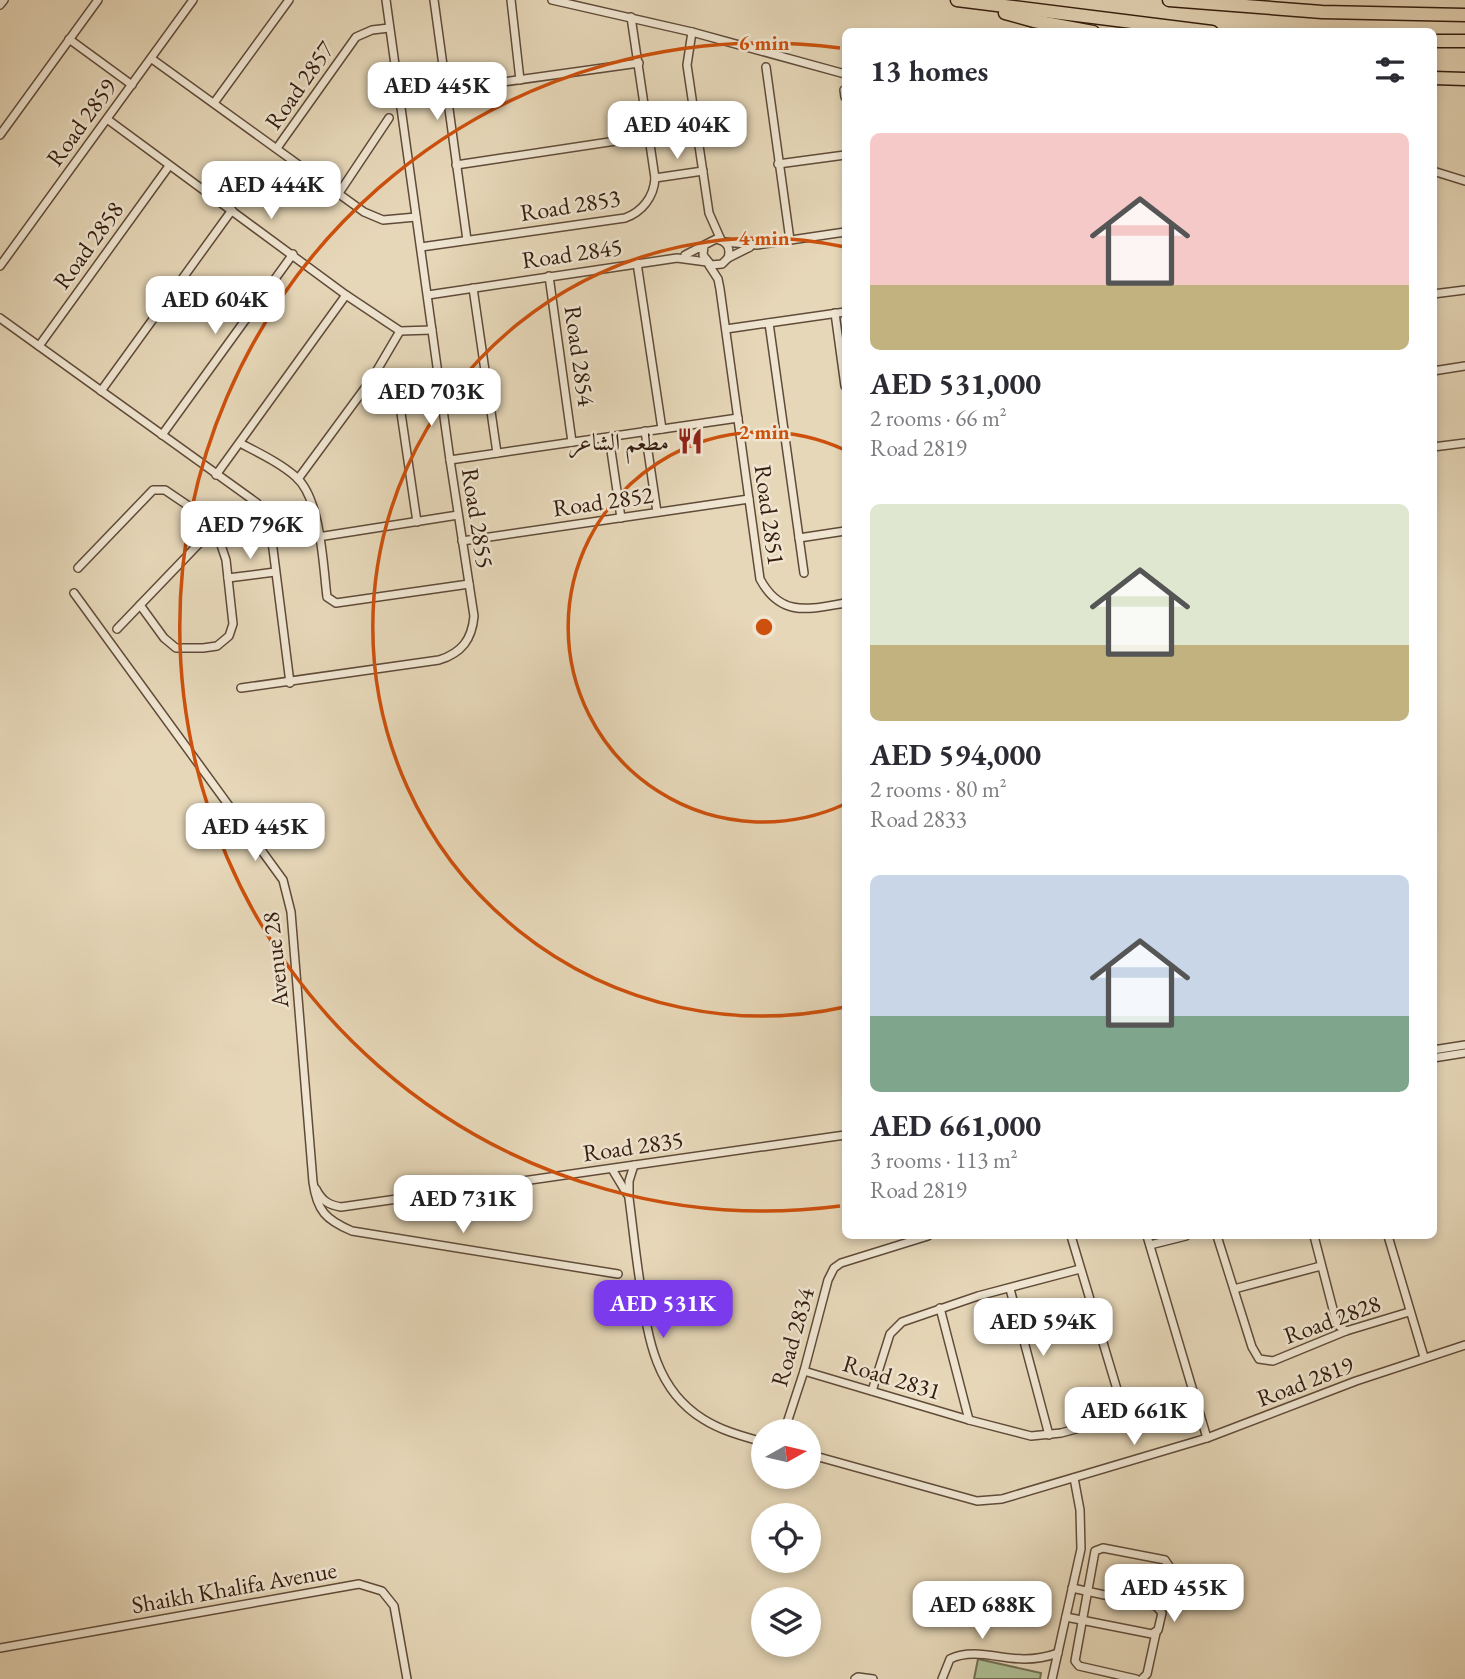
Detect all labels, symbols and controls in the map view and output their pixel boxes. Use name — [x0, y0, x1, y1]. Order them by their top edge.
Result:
text: 6 min — [738, 29, 790, 56]
street label: Road 2857 — [257, 34, 341, 135]
text: 13 homes — [870, 51, 988, 90]
icon: filters — [1371, 51, 1409, 89]
pin: AED 445K — [365, 62, 509, 122]
text: AED 445K — [384, 70, 490, 100]
street label: Road 2859 — [39, 72, 124, 172]
pin: AED 404K — [605, 102, 749, 161]
text: AED 404K — [624, 109, 730, 139]
pin: AED 444K — [199, 162, 343, 221]
text: AED 444K — [218, 169, 324, 199]
icon: home — [1077, 178, 1203, 304]
street label: Road 2853 — [518, 182, 622, 228]
street label: Road 2858 — [46, 195, 130, 295]
text: 4 min — [738, 224, 790, 251]
street label: Road 2845 — [520, 231, 624, 275]
pin: AED 604K — [143, 276, 287, 336]
text: AED 604K — [162, 284, 268, 314]
street label: Road 2854 — [558, 304, 602, 409]
text: AED 531,000 — [870, 364, 1041, 403]
pin: AED 703K — [359, 368, 503, 428]
text: AED 703K — [378, 376, 484, 406]
text: 2 rooms · 66 m² — [870, 403, 1007, 433]
text: 2 min — [738, 418, 790, 445]
place label: مطعم الشاعر — [569, 426, 669, 464]
restaurant icon: مطعم الشاعر — [675, 426, 705, 456]
text: Road 2819 — [870, 433, 967, 463]
street label: Road 2851 — [748, 463, 792, 567]
street label: Road 2855 — [455, 466, 501, 570]
street label: Road 2852 — [551, 479, 656, 523]
pin: AED 796K — [178, 502, 322, 561]
text: AED 796K — [197, 509, 303, 539]
icon: home — [1077, 549, 1203, 675]
centre of rings — [752, 615, 776, 639]
text: AED 594,000 — [870, 735, 1041, 774]
text: 2 rooms · 80 m² — [870, 774, 1007, 804]
pin: AED 445K — [183, 804, 327, 863]
text: Road 2833 — [870, 804, 967, 834]
text: AED 445K — [202, 811, 308, 841]
street label: Avenue 28 — [255, 910, 296, 1011]
icon: home — [1077, 920, 1203, 1046]
text: AED 661,000 — [870, 1106, 1041, 1145]
street label: Road 2835 — [581, 1124, 685, 1168]
text: 3 rooms · 113 m² — [870, 1145, 1018, 1175]
text: Road 2819 — [870, 1175, 967, 1205]
pin: AED 731K — [391, 1176, 535, 1235]
text: AED 731K — [410, 1183, 516, 1213]
pin: AED 531K — [591, 1280, 735, 1340]
street label: Road 2834 — [763, 1284, 821, 1390]
street label: Road 2828 — [1279, 1287, 1385, 1351]
text: AED 531K — [610, 1288, 716, 1318]
pin: AED 594K — [971, 1298, 1115, 1358]
text: AED 594K — [990, 1306, 1096, 1336]
street label: Road 2831 — [839, 1347, 945, 1407]
street label: Road 2819 — [1252, 1348, 1358, 1414]
pin: AED 661K — [1062, 1388, 1206, 1447]
text: AED 661K — [1081, 1395, 1187, 1425]
north arrow — [751, 1419, 821, 1489]
map controls — [751, 1419, 821, 1657]
button: locate — [751, 1503, 821, 1573]
street label: Shaikh Khalifa Avenue — [129, 1554, 339, 1620]
pin: AED 455K — [1102, 1564, 1246, 1624]
text: AED 455K — [1121, 1572, 1227, 1602]
pin: AED 688K — [910, 1582, 1054, 1641]
button: layers — [751, 1587, 821, 1657]
text: AED 688K — [929, 1589, 1035, 1619]

